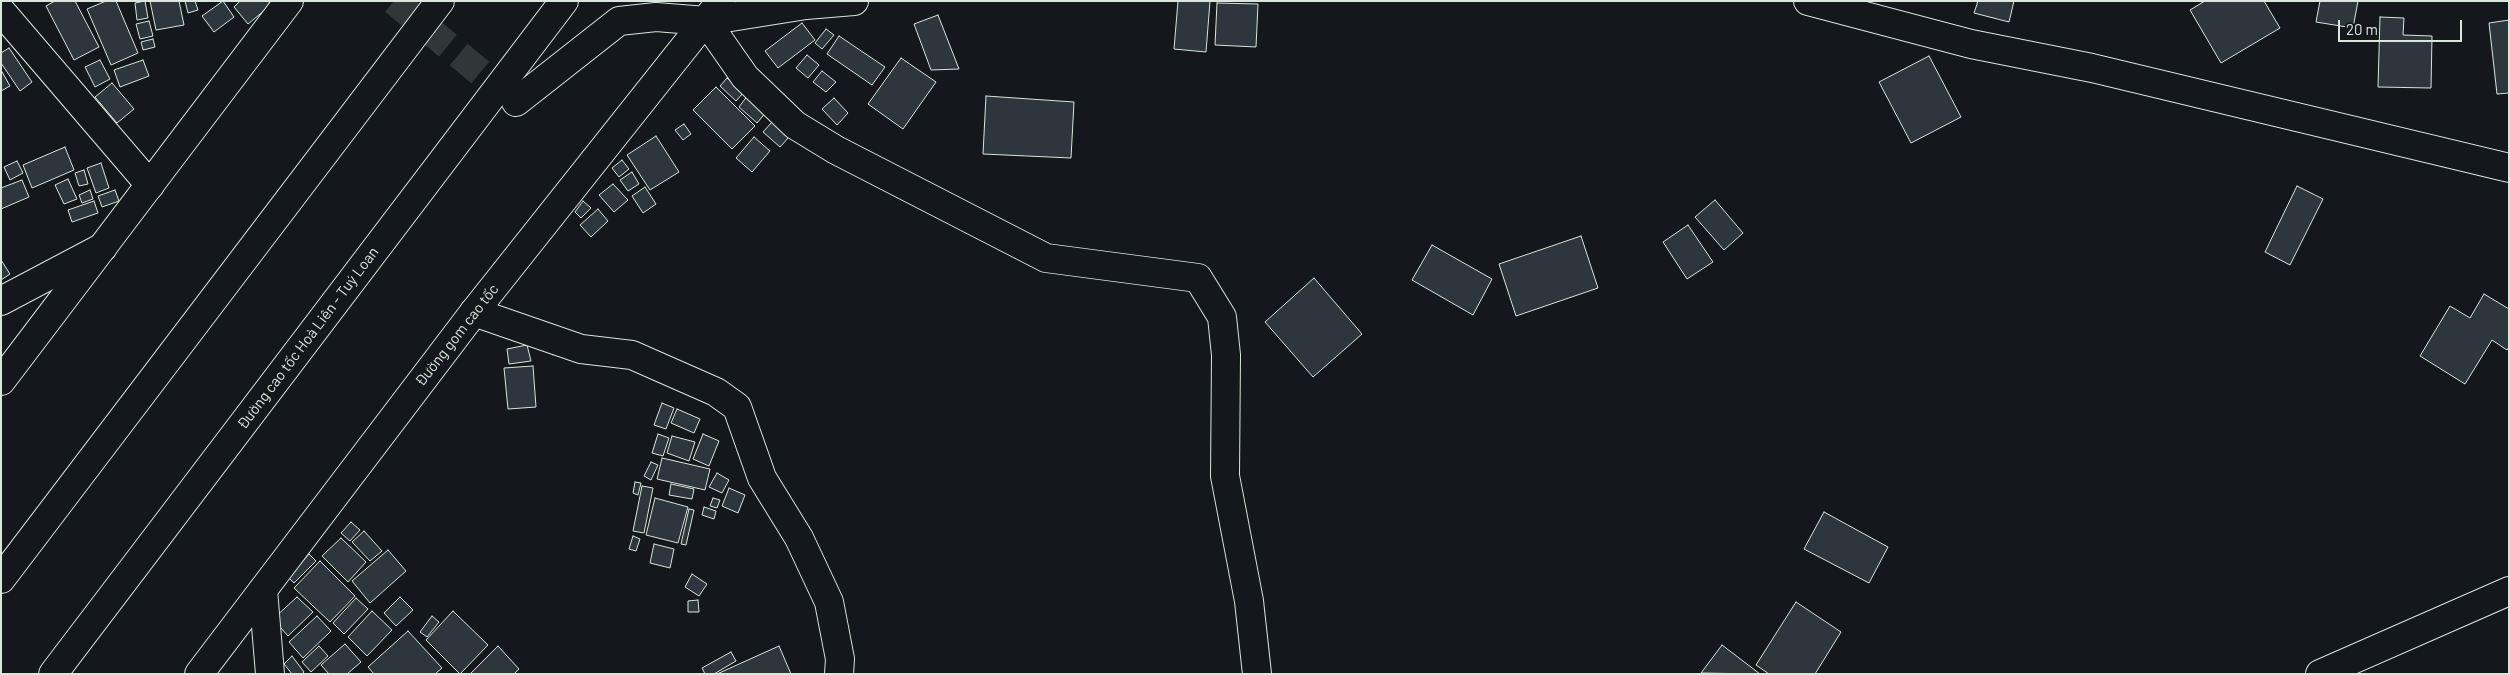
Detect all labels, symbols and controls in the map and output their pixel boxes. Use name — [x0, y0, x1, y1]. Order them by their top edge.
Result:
scale bar — [2340, 10, 2464, 42]
text: 20 m — [2346, 20, 2378, 38]
street label: Đường cao tốc Hoà Liên - Tuý Loan — [234, 243, 382, 433]
street label: Đường gom cao tốc — [412, 280, 502, 390]

